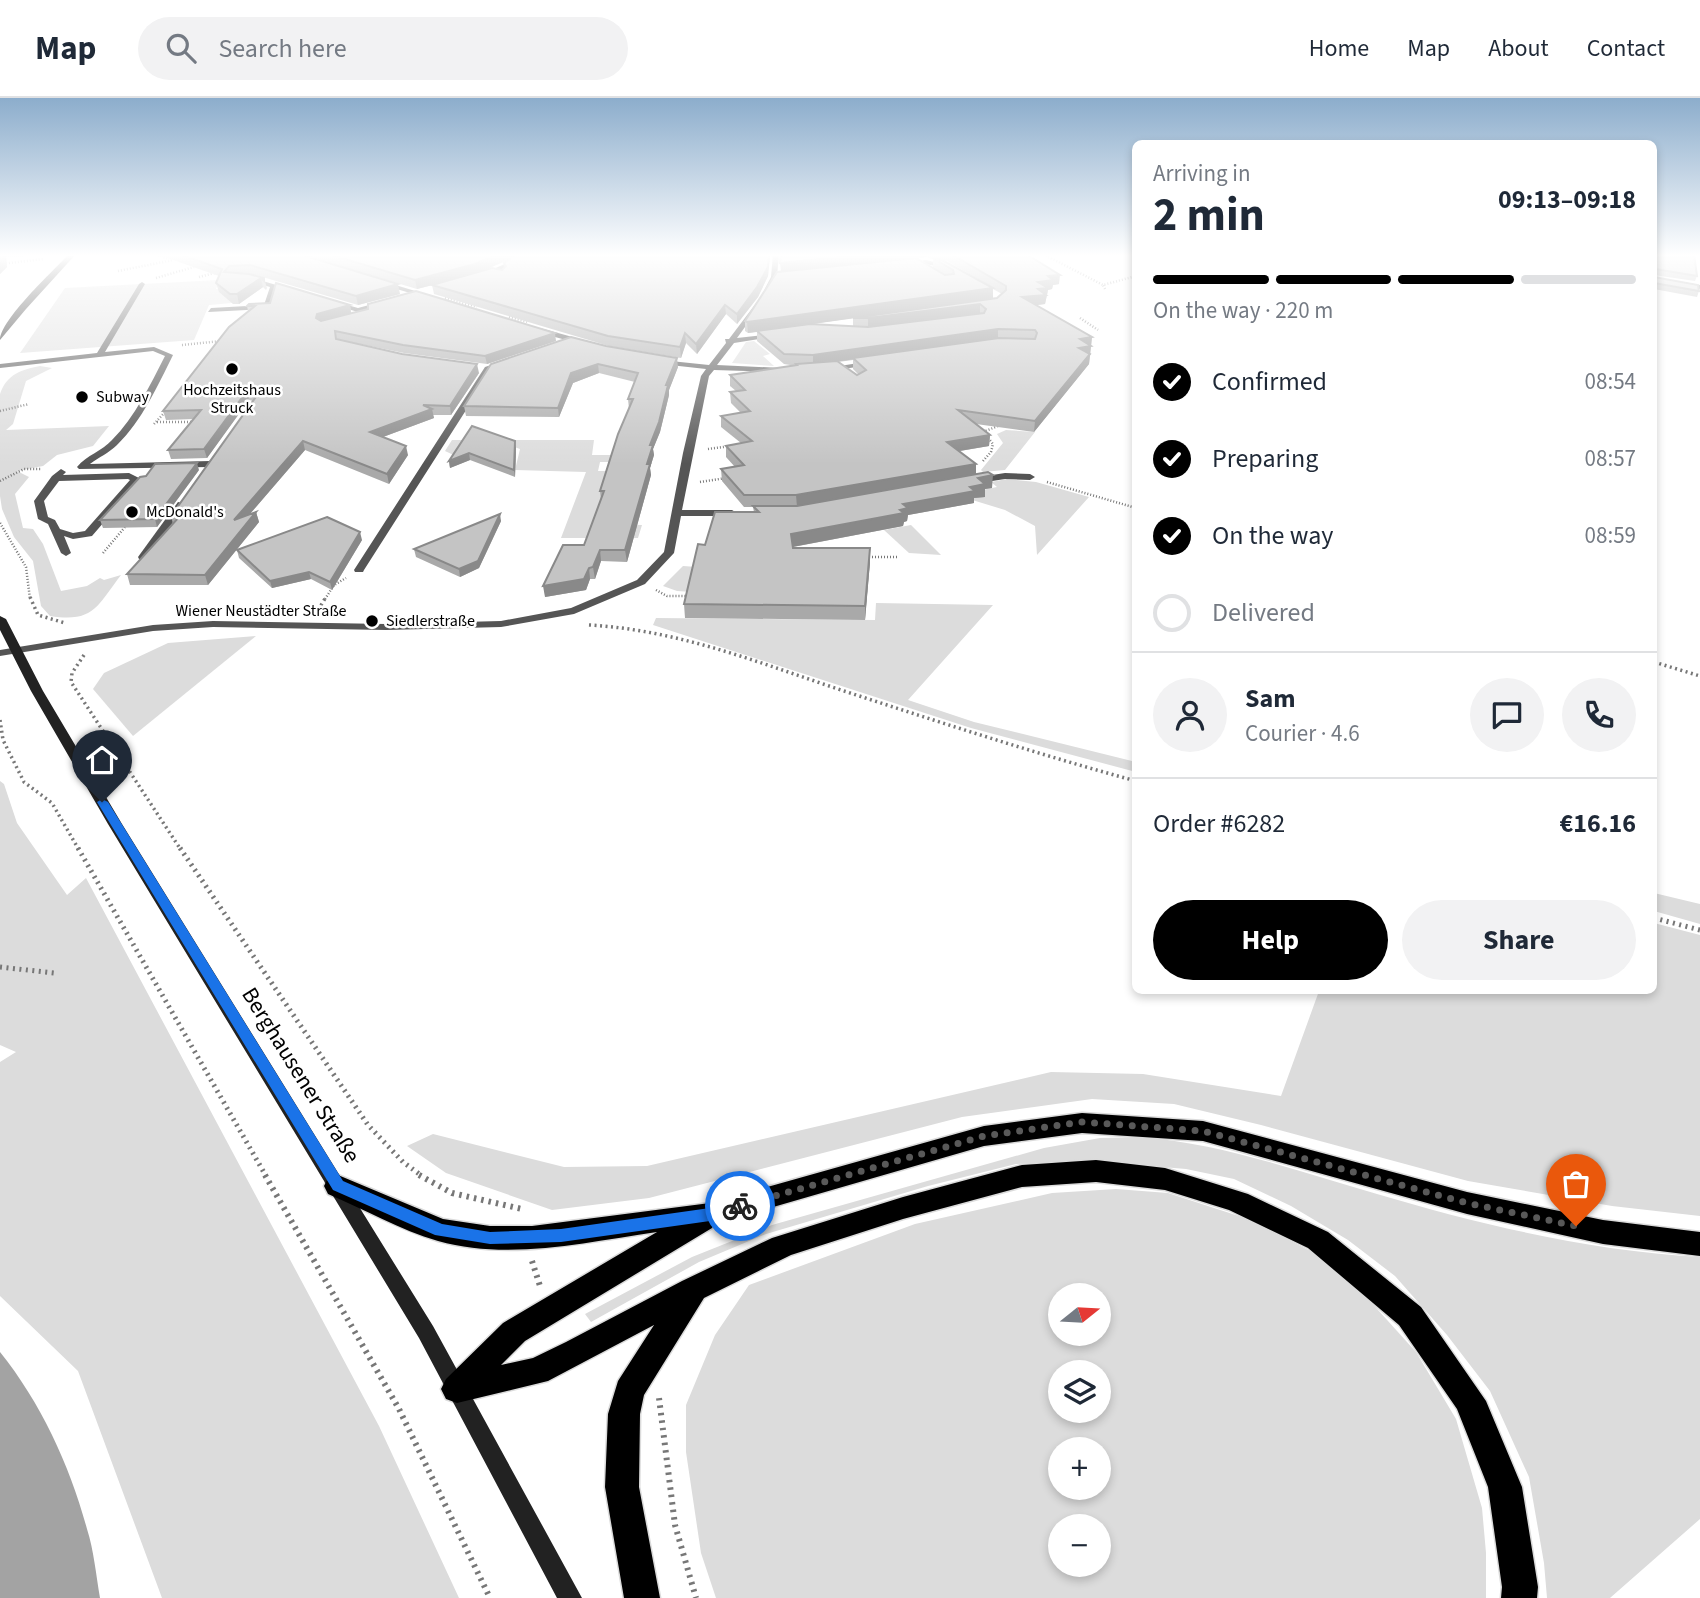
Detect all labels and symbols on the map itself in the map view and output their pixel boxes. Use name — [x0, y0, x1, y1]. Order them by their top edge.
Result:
marker: Hochzeitshaus Struck — [224, 361, 240, 377]
place label: Hochzeitshaus Struck — [183, 379, 281, 419]
place label: Subway — [96, 386, 149, 408]
marker: Subway — [74, 389, 90, 405]
place label: McDonald's — [146, 501, 224, 523]
marker: McDonald's — [124, 504, 140, 520]
street label: Wiener Neustädter Straße — [175, 600, 347, 622]
place label: Siedlerstraße — [386, 610, 475, 632]
marker: Siedlerstraße — [364, 613, 380, 629]
pin — [72, 730, 132, 802]
street label: Berghausener Straße — [234, 981, 368, 1169]
pin — [1546, 1154, 1606, 1226]
courier — [705, 1171, 775, 1241]
north arrow — [1048, 1283, 1111, 1346]

